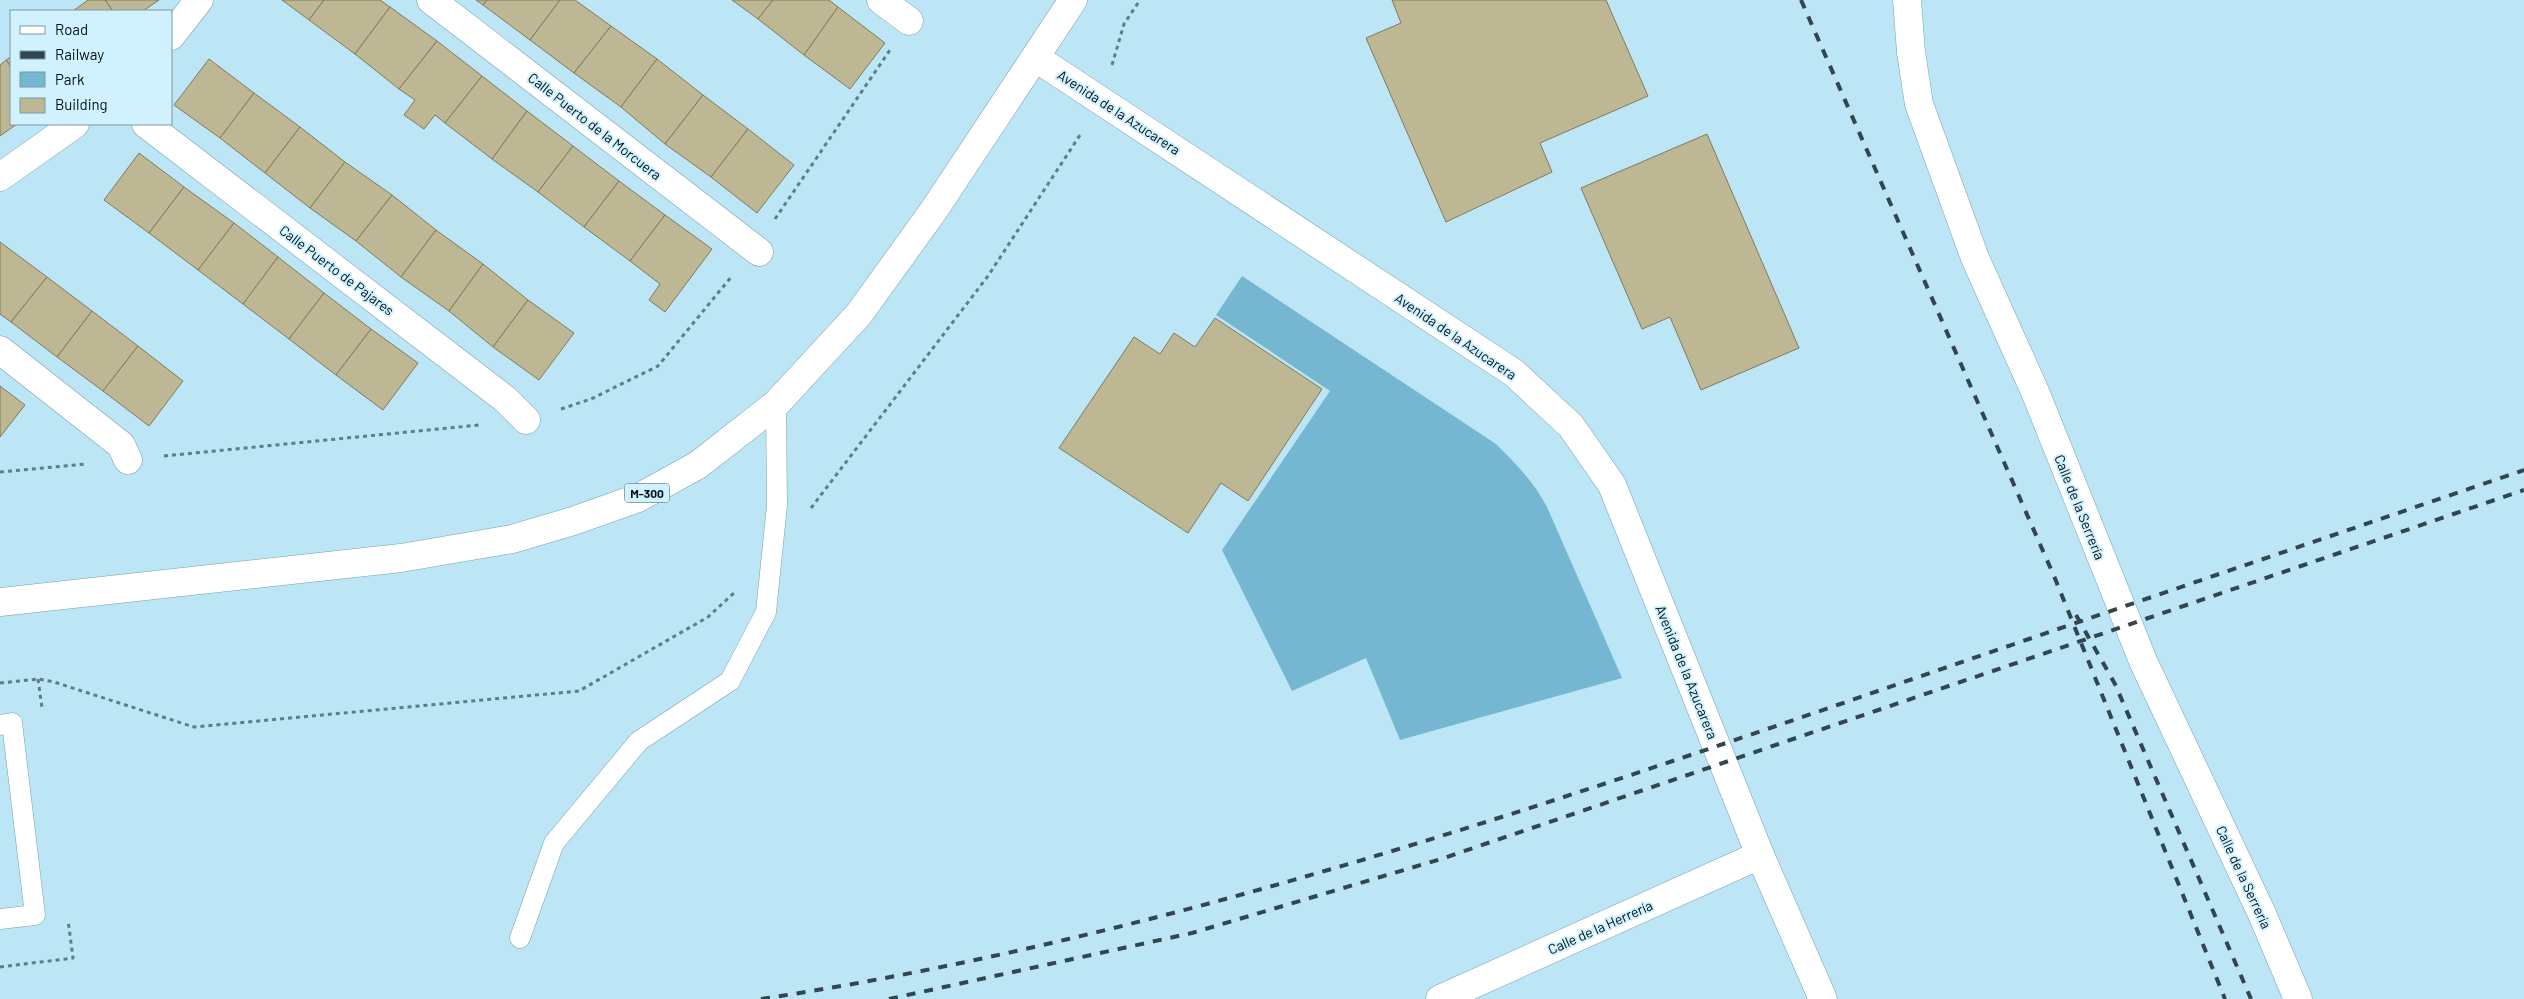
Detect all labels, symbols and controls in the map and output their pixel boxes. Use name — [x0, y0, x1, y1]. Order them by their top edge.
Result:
legend — [10, 10, 172, 125]
text: Road — [55, 20, 88, 38]
text: Railway — [55, 45, 104, 63]
street label: Avenida de la Azucarera — [1054, 66, 1184, 158]
street label: Calle Puerto de la Morcuera — [525, 69, 665, 183]
text: Park — [55, 70, 85, 88]
text: Building — [55, 95, 108, 113]
street label: Calle Puerto de Pajares — [276, 221, 398, 319]
street label: Avenida de la Azucarera — [1392, 289, 1520, 383]
street label: Calle de la Serrería — [2051, 452, 2109, 562]
road number: M-300 — [624, 483, 670, 502]
street label: Avenida de la Azucarera — [1652, 602, 1722, 742]
street label: Calle de la Serrería — [2213, 823, 2275, 931]
street label: Calle de la Herrería — [1545, 896, 1655, 958]

